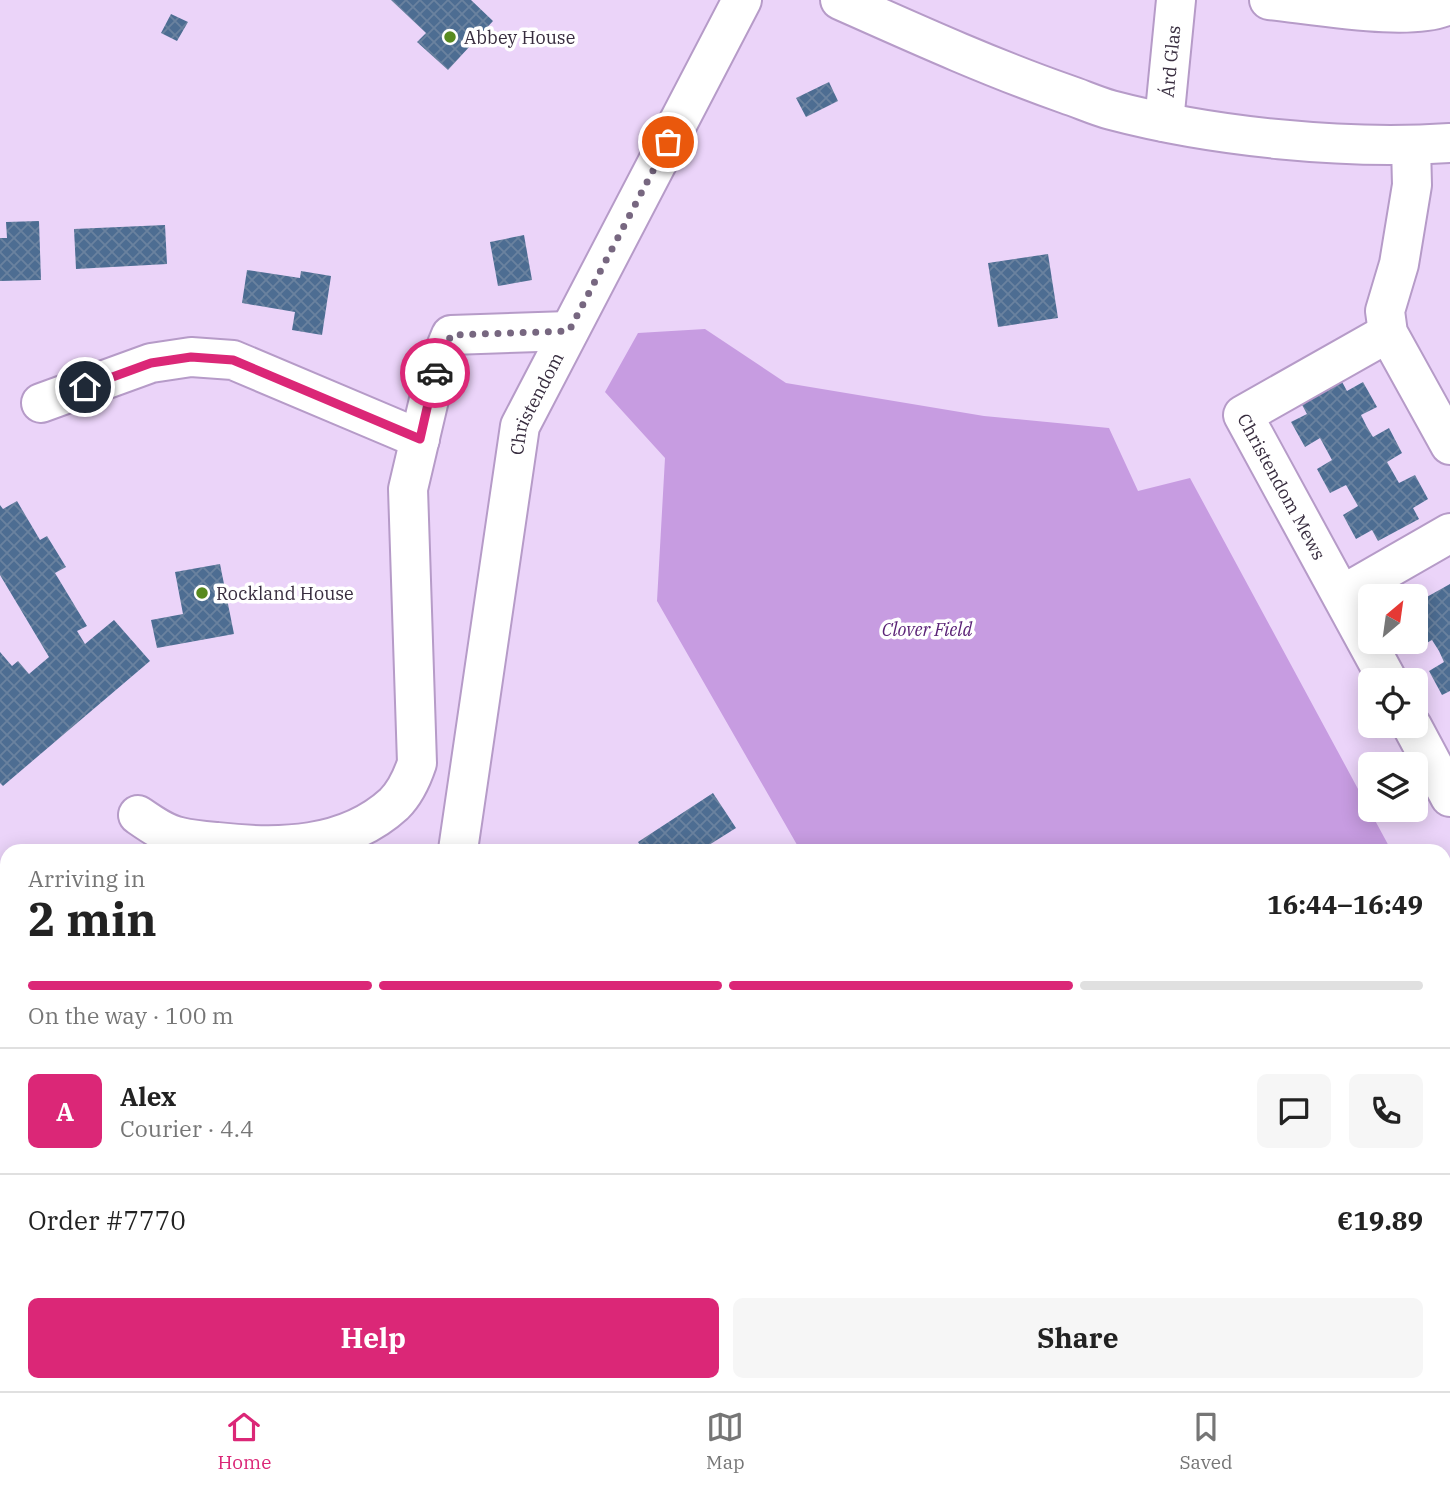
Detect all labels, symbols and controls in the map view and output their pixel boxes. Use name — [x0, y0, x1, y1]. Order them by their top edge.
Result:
street label: Árd Glas — [1155, 24, 1185, 98]
place label: Abbey House — [464, 26, 575, 49]
marker: Abbey House — [442, 29, 458, 45]
pin — [638, 112, 698, 172]
icon: bag — [649, 123, 687, 161]
courier — [400, 338, 470, 408]
street label: Christendom — [504, 348, 568, 456]
icon: car — [416, 354, 454, 392]
pin — [55, 357, 115, 417]
icon: home — [66, 368, 104, 406]
street label: Christendom Mews — [1233, 409, 1331, 564]
place label: Rockland House — [216, 582, 354, 605]
north arrow — [1358, 584, 1428, 654]
map controls — [1358, 584, 1428, 822]
marker: Rockland House — [194, 585, 210, 601]
park label: Clover Field — [882, 618, 972, 641]
button: locate — [1358, 668, 1428, 738]
button: layers — [1358, 752, 1428, 822]
text: Arriving in — [28, 863, 145, 893]
text: 16:44–16:49 — [1267, 887, 1423, 921]
text: 2 min — [28, 889, 157, 949]
text: On the way · 100 m — [28, 1000, 234, 1030]
button: chat — [1257, 1074, 1331, 1148]
button: phone — [1349, 1074, 1423, 1148]
text: Alex — [120, 1079, 176, 1113]
text: A — [56, 1094, 74, 1128]
text: Courier · 4.4 — [120, 1113, 254, 1143]
text: Order #7770 — [28, 1203, 186, 1237]
text: €19.89 — [1337, 1203, 1423, 1237]
button: Help — [28, 1298, 719, 1378]
button: Share — [733, 1298, 1423, 1378]
tab: Home — [217, 1408, 271, 1474]
tab: Map — [706, 1408, 745, 1474]
tab: Saved — [1179, 1408, 1233, 1474]

